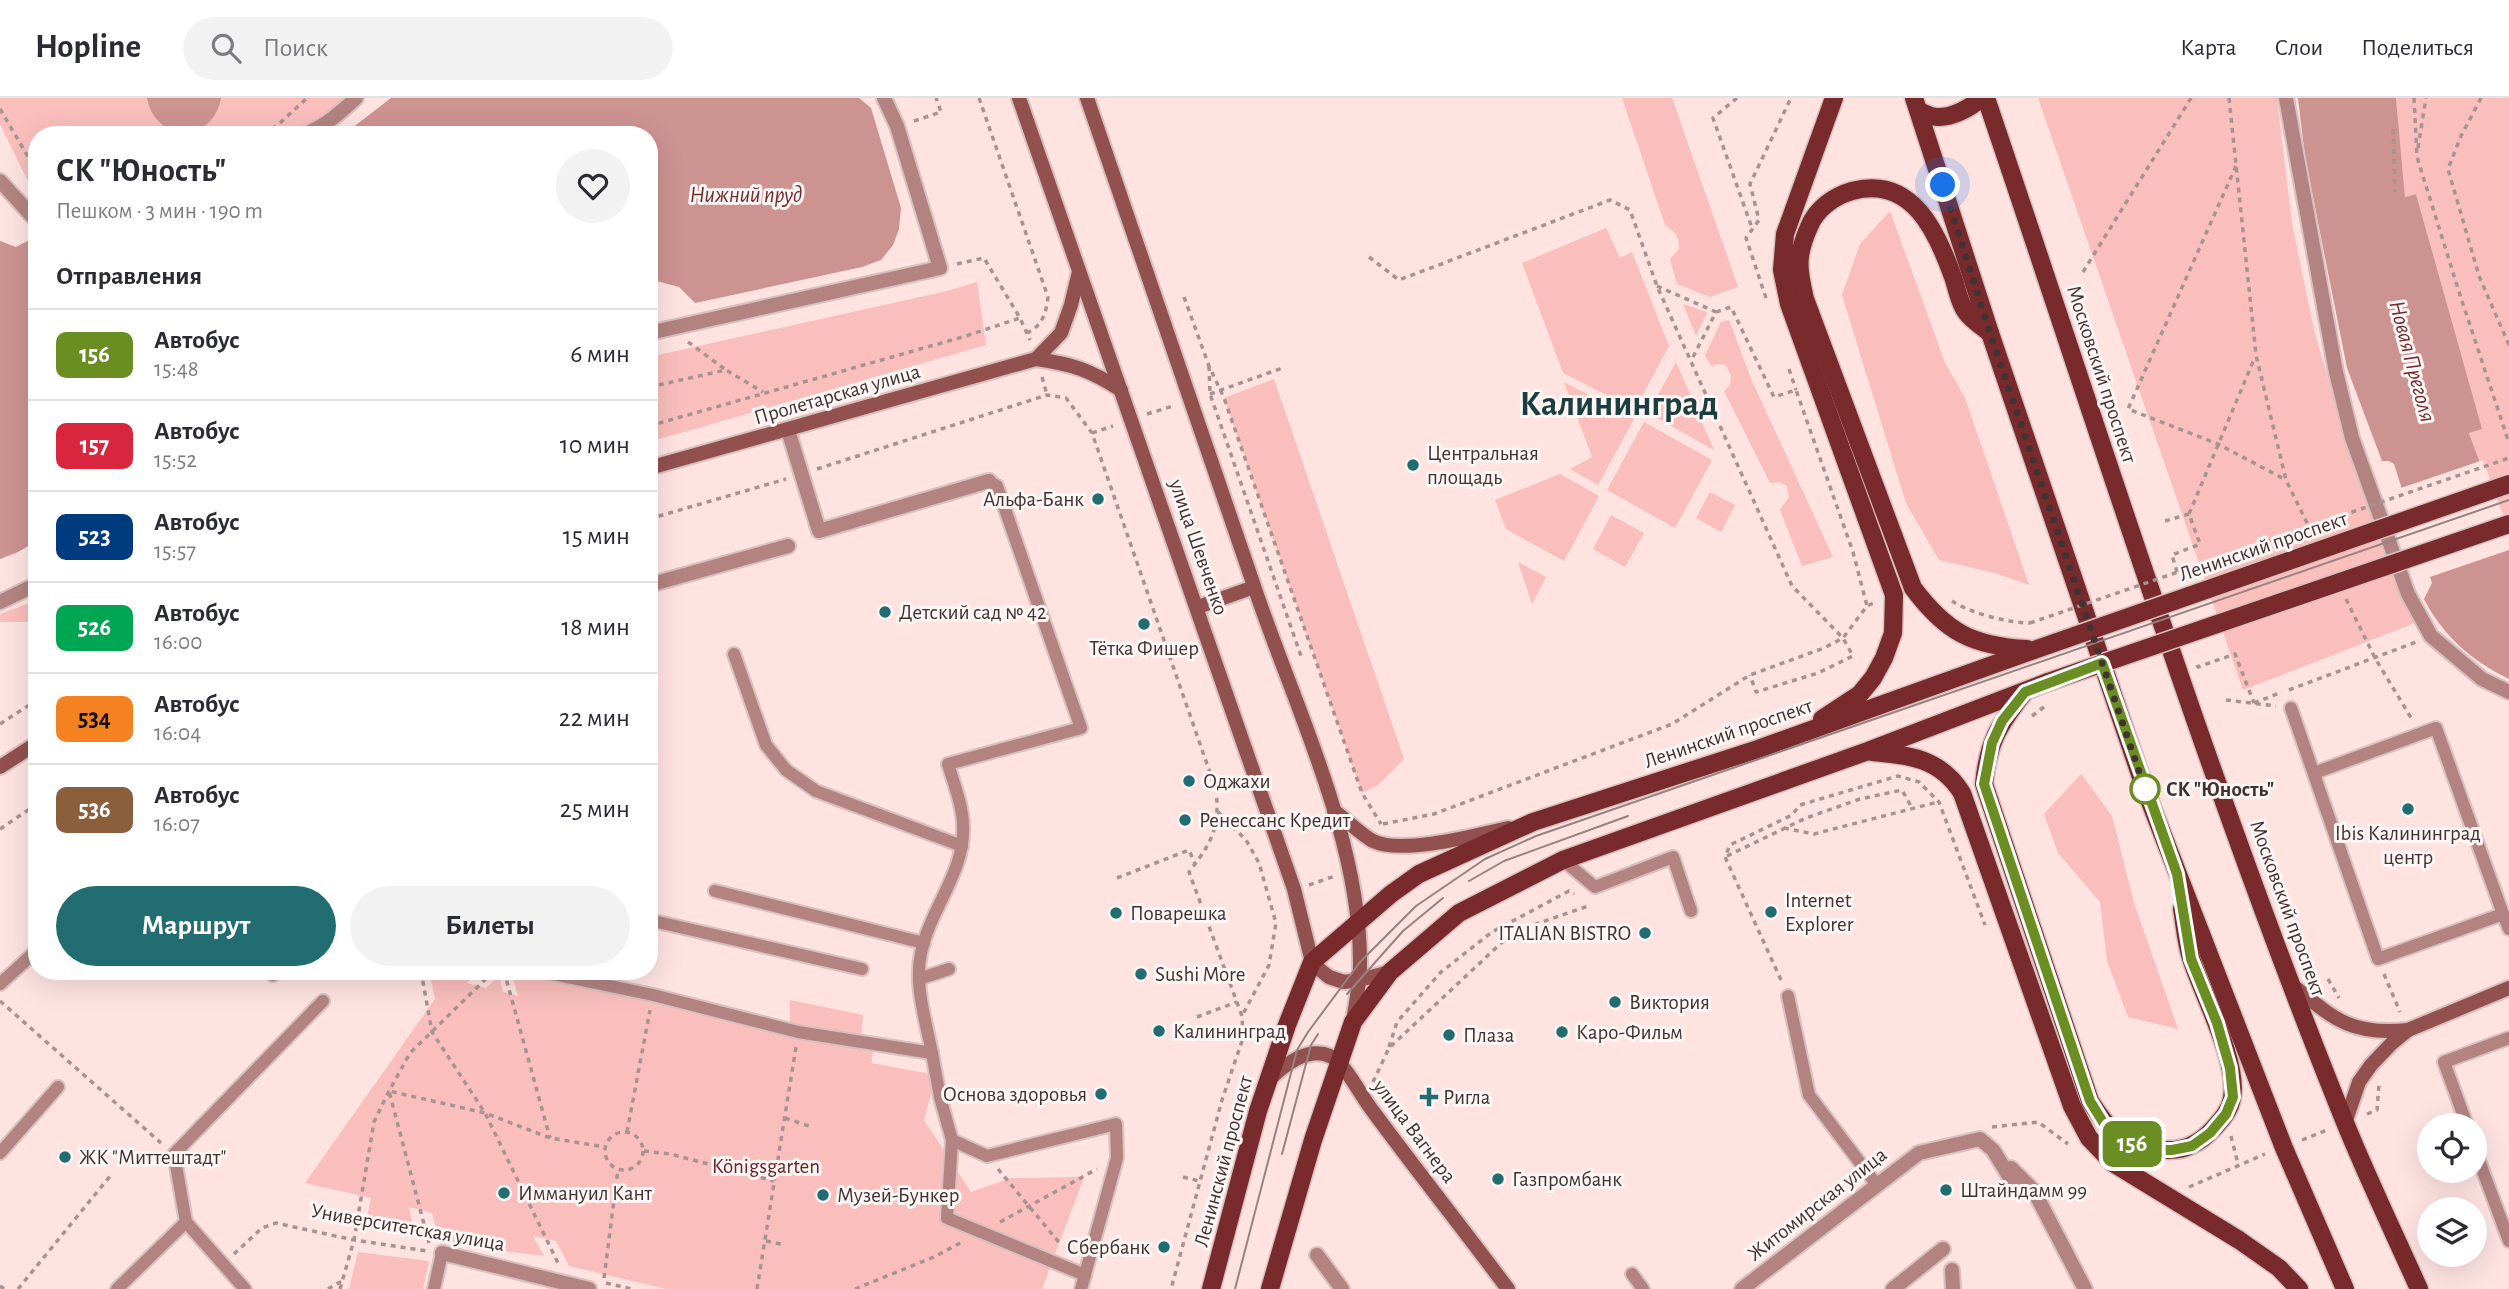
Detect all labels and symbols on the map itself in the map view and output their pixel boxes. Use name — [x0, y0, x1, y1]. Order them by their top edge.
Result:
your location — [1925, 167, 1960, 202]
water label: Нижний пруд — [690, 184, 802, 207]
street label: Московский проспект — [2063, 283, 2140, 466]
water label: Новая Преголя — [2384, 298, 2439, 424]
street label: Пролетарская улица — [752, 361, 923, 428]
district label: Калининград — [1520, 387, 1718, 422]
place label: Центральная площадь — [1427, 443, 1539, 488]
marker: Центральная площадь — [1405, 457, 1421, 473]
street label: улица Шевченко — [1165, 476, 1232, 618]
place label: Альфа-Банк — [983, 489, 1084, 510]
marker: Альфа-Банк — [1090, 491, 1106, 507]
street label: Ленинский проспект — [2176, 508, 2350, 585]
place label: Детский сад № 42 — [899, 602, 1046, 623]
marker: Детский сад № 42 — [877, 604, 893, 620]
marker: Тётка Фишер — [1136, 616, 1152, 632]
place label: Тётка Фишер — [1089, 638, 1199, 659]
street label: Ленинский проспект — [1641, 695, 1815, 772]
place label: Оджахи — [1203, 771, 1271, 792]
marker: Оджахи — [1181, 773, 1197, 789]
marker: СК "Юность" — [2130, 774, 2160, 804]
place label: СК "Юность" — [2166, 779, 2274, 800]
marker: Ibis Калининград центр — [2400, 801, 2416, 817]
place label: Ренессанс Кредит — [1199, 810, 1351, 831]
marker: Ренессанс Кредит — [1177, 812, 1193, 828]
street label: Московский проспект — [2246, 817, 2329, 999]
place label: Ibis Калининград центр — [2335, 823, 2481, 868]
place label: Internet Explorer — [1785, 890, 1854, 935]
place label: Поварешка — [1130, 903, 1227, 924]
marker: Internet Explorer — [1763, 904, 1779, 920]
marker: Поварешка — [1108, 905, 1124, 921]
place label: ITALIAN BISTRO — [1499, 923, 1631, 944]
marker: ITALIAN BISTRO — [1637, 925, 1653, 941]
place label: Sushi More — [1155, 964, 1246, 985]
marker: Sushi More — [1133, 966, 1149, 982]
place label: Виктория — [1629, 992, 1710, 1013]
marker: Виктория — [1607, 994, 1623, 1010]
place label: Калининград — [1173, 1021, 1286, 1042]
place label: Каро-Фильм — [1576, 1022, 1683, 1043]
marker: Калининград — [1151, 1023, 1167, 1039]
marker: Каро-Фильм — [1554, 1024, 1570, 1040]
place label: Плаза — [1463, 1025, 1515, 1046]
marker: Плаза — [1441, 1027, 1457, 1043]
street label: Ленинский проспект — [1191, 1073, 1257, 1249]
street label: улица Вагнера — [1369, 1075, 1460, 1187]
place label: Основа здоровья — [943, 1084, 1087, 1105]
marker: Основа здоровья — [1093, 1086, 1109, 1102]
place label: Ригла — [1443, 1087, 1491, 1108]
marker: Ригла — [1421, 1089, 1437, 1105]
line badge: 156 — [2092, 1121, 2172, 1167]
street label: Житомирская улица — [1744, 1144, 1891, 1265]
place label: ЖК "Миттештадт" — [79, 1147, 226, 1168]
marker: ЖК "Миттештадт" — [57, 1149, 73, 1165]
park label: Königsgarten — [712, 1156, 820, 1177]
place label: Газпромбанк — [1512, 1169, 1622, 1190]
marker: Газпромбанк — [1490, 1171, 1506, 1187]
place label: Штайндамм 99 — [1960, 1180, 2087, 1201]
marker: Штайндамм 99 — [1938, 1182, 1954, 1198]
place label: Иммануил Кант — [518, 1183, 652, 1204]
marker: Иммануил Кант — [496, 1185, 512, 1201]
place label: Музей-Бункер — [837, 1185, 959, 1206]
marker: Музей-Бункер — [815, 1187, 831, 1203]
street label: Университетская улица — [309, 1200, 507, 1255]
place label: Сбербанк — [1067, 1237, 1150, 1258]
marker: Сбербанк — [1156, 1239, 1172, 1255]

